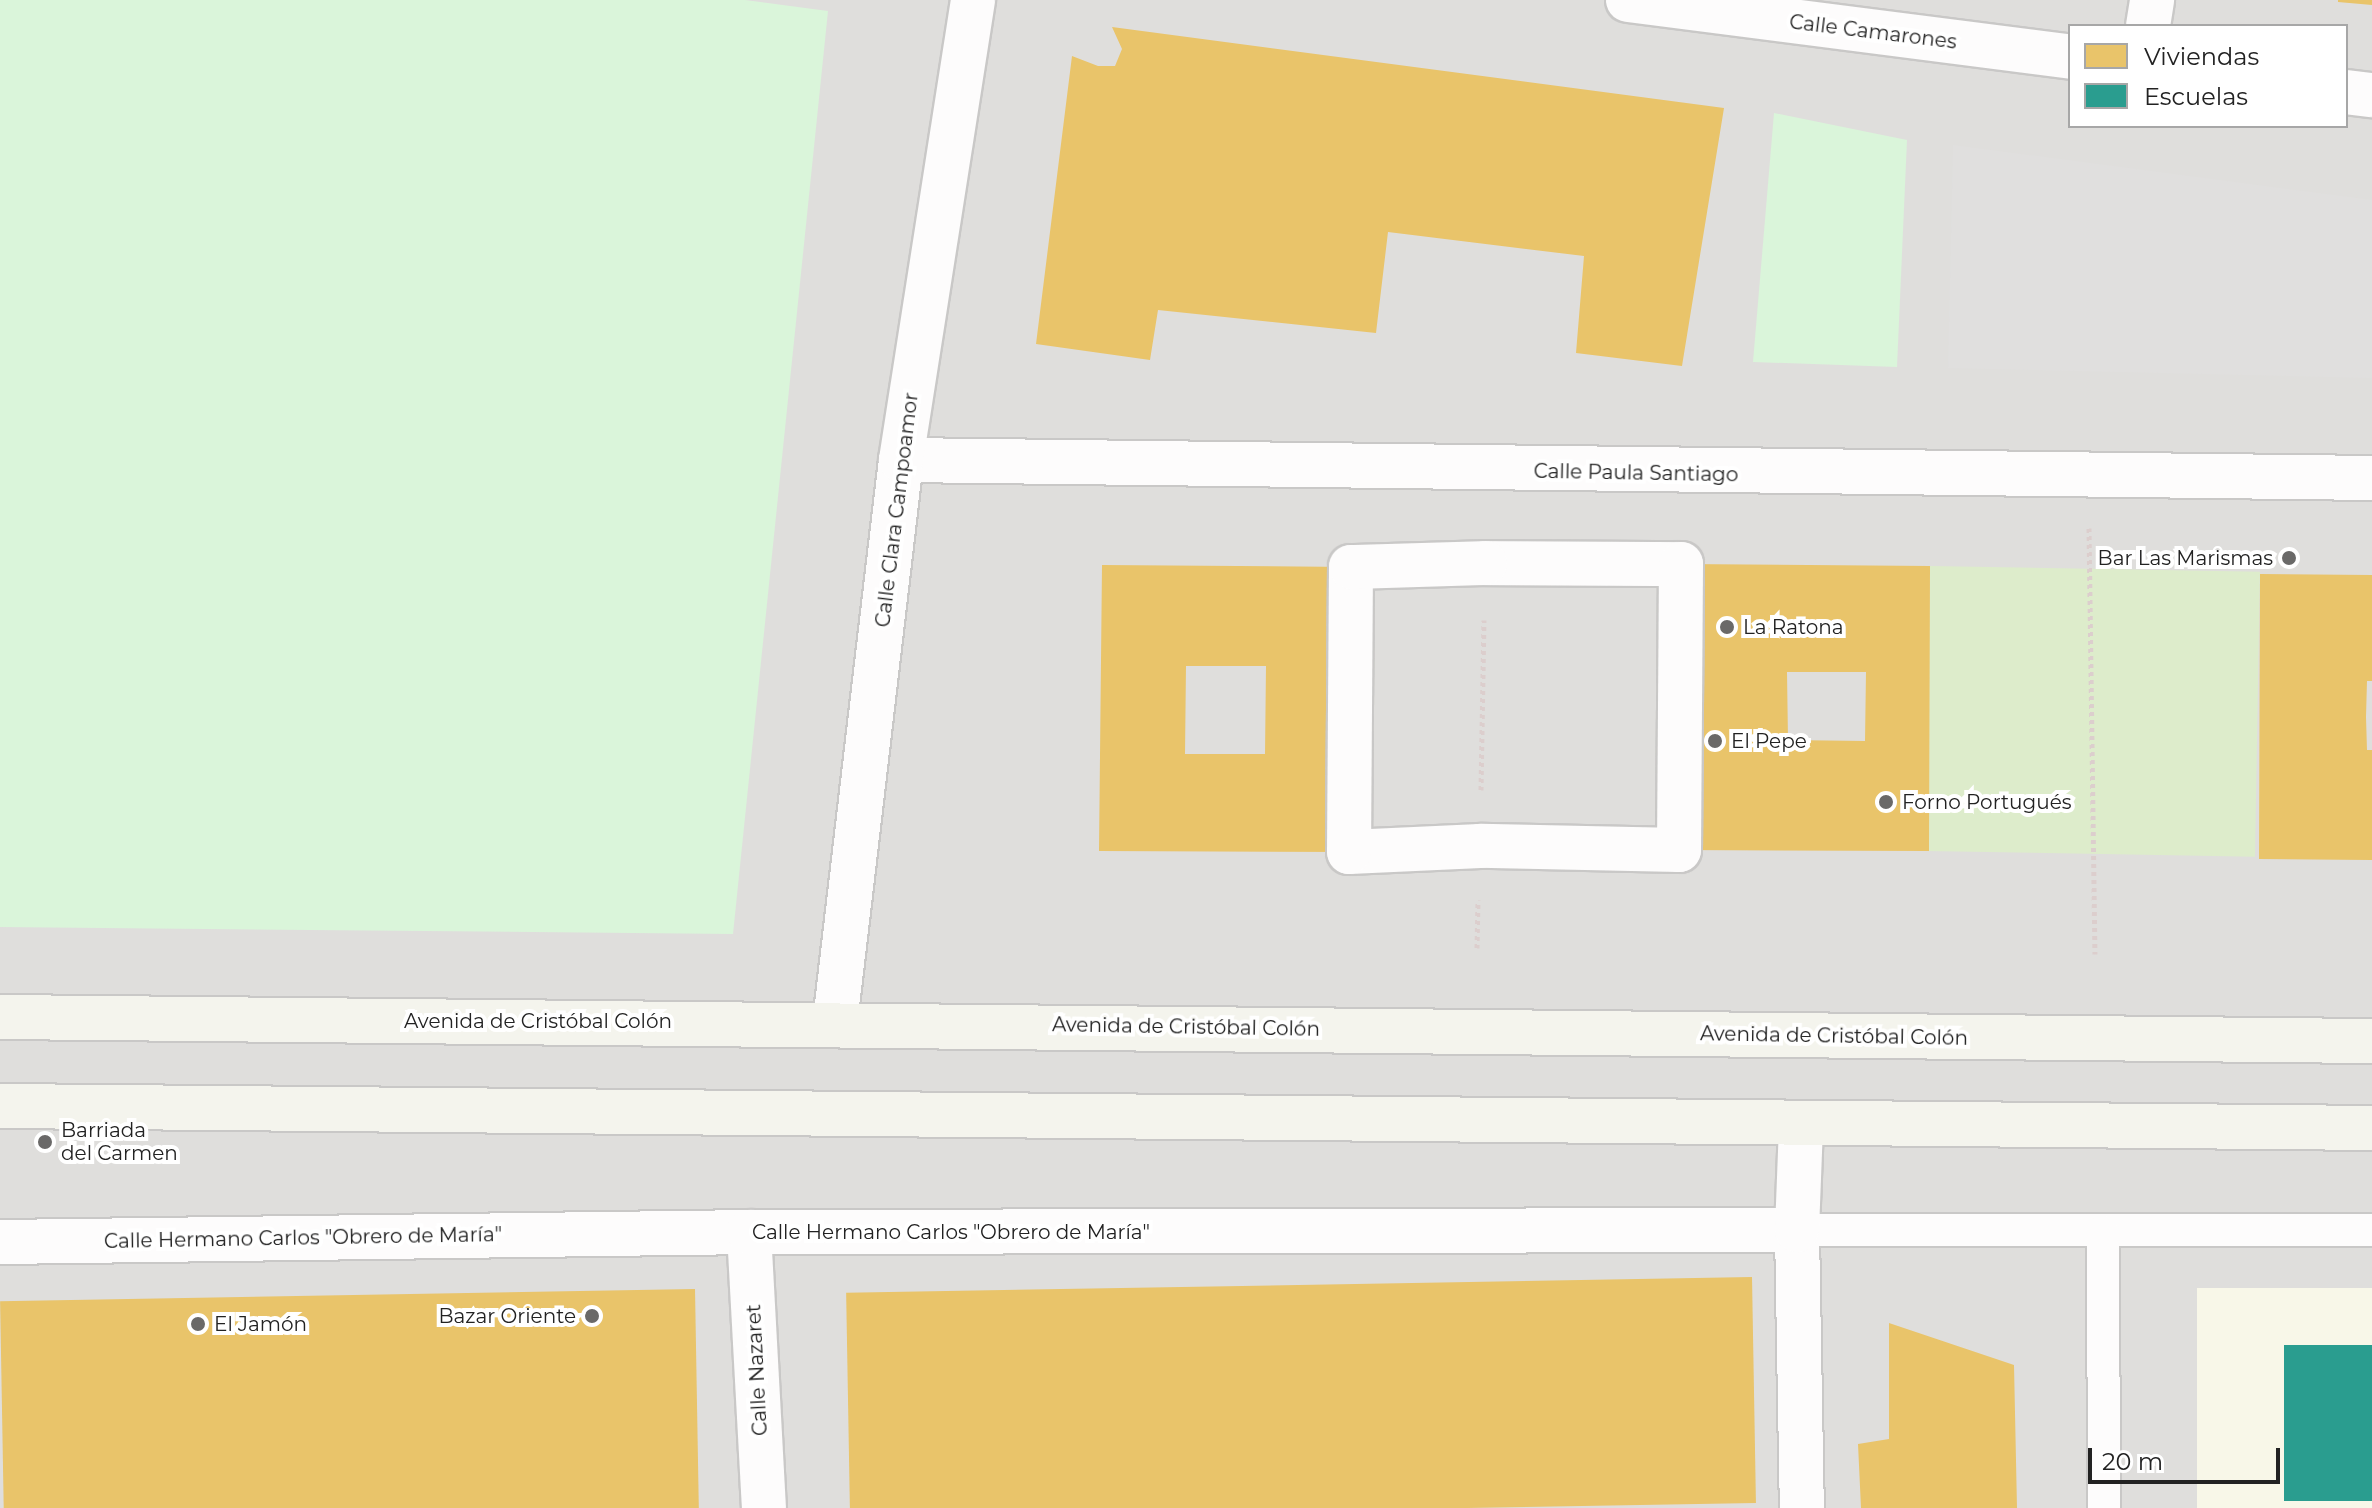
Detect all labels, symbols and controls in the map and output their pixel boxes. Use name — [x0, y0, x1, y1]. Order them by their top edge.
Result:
street label: Calle Camarones — [1788, 10, 1958, 54]
legend — [2068, 24, 2348, 128]
text: Viviendas — [2144, 42, 2259, 71]
text: Escuelas — [2144, 82, 2248, 111]
street label: Calle Clara Campoamor — [871, 391, 923, 629]
street label: Calle Paula Santiago — [1533, 459, 1739, 487]
place label: Bar Las Marismas — [2098, 546, 2273, 570]
marker: Bar Las Marismas — [2280, 549, 2298, 567]
place label: La Ratona — [1743, 615, 1844, 639]
marker: La Ratona — [1718, 618, 1736, 636]
place label: El Pepe — [1731, 729, 1807, 753]
marker: El Pepe — [1706, 732, 1724, 750]
place label: Forno Portugués — [1902, 790, 2072, 814]
marker: Forno Portugués — [1877, 793, 1895, 811]
street label: Avenida de Cristóbal Colón — [404, 1009, 672, 1033]
street label: Avenida de Cristóbal Colón — [1052, 1013, 1320, 1041]
street label: Avenida de Cristóbal Colón — [1700, 1022, 1968, 1050]
place label: Barriada del Carmen — [61, 1118, 178, 1165]
marker: Barriada del Carmen — [36, 1133, 54, 1151]
street label: Calle Hermano Carlos "Obrero de María" — [752, 1220, 1150, 1244]
street label: Calle Hermano Carlos "Obrero de María" — [104, 1223, 502, 1253]
street label: Calle Nazaret — [742, 1303, 772, 1437]
place label: Bazar Oriente — [438, 1304, 576, 1328]
marker: Bazar Oriente — [583, 1307, 601, 1325]
place label: El Jamón — [214, 1312, 307, 1336]
marker: El Jamón — [189, 1315, 207, 1333]
scale bar — [2092, 1432, 2284, 1482]
text: 20 m — [2102, 1447, 2163, 1476]

